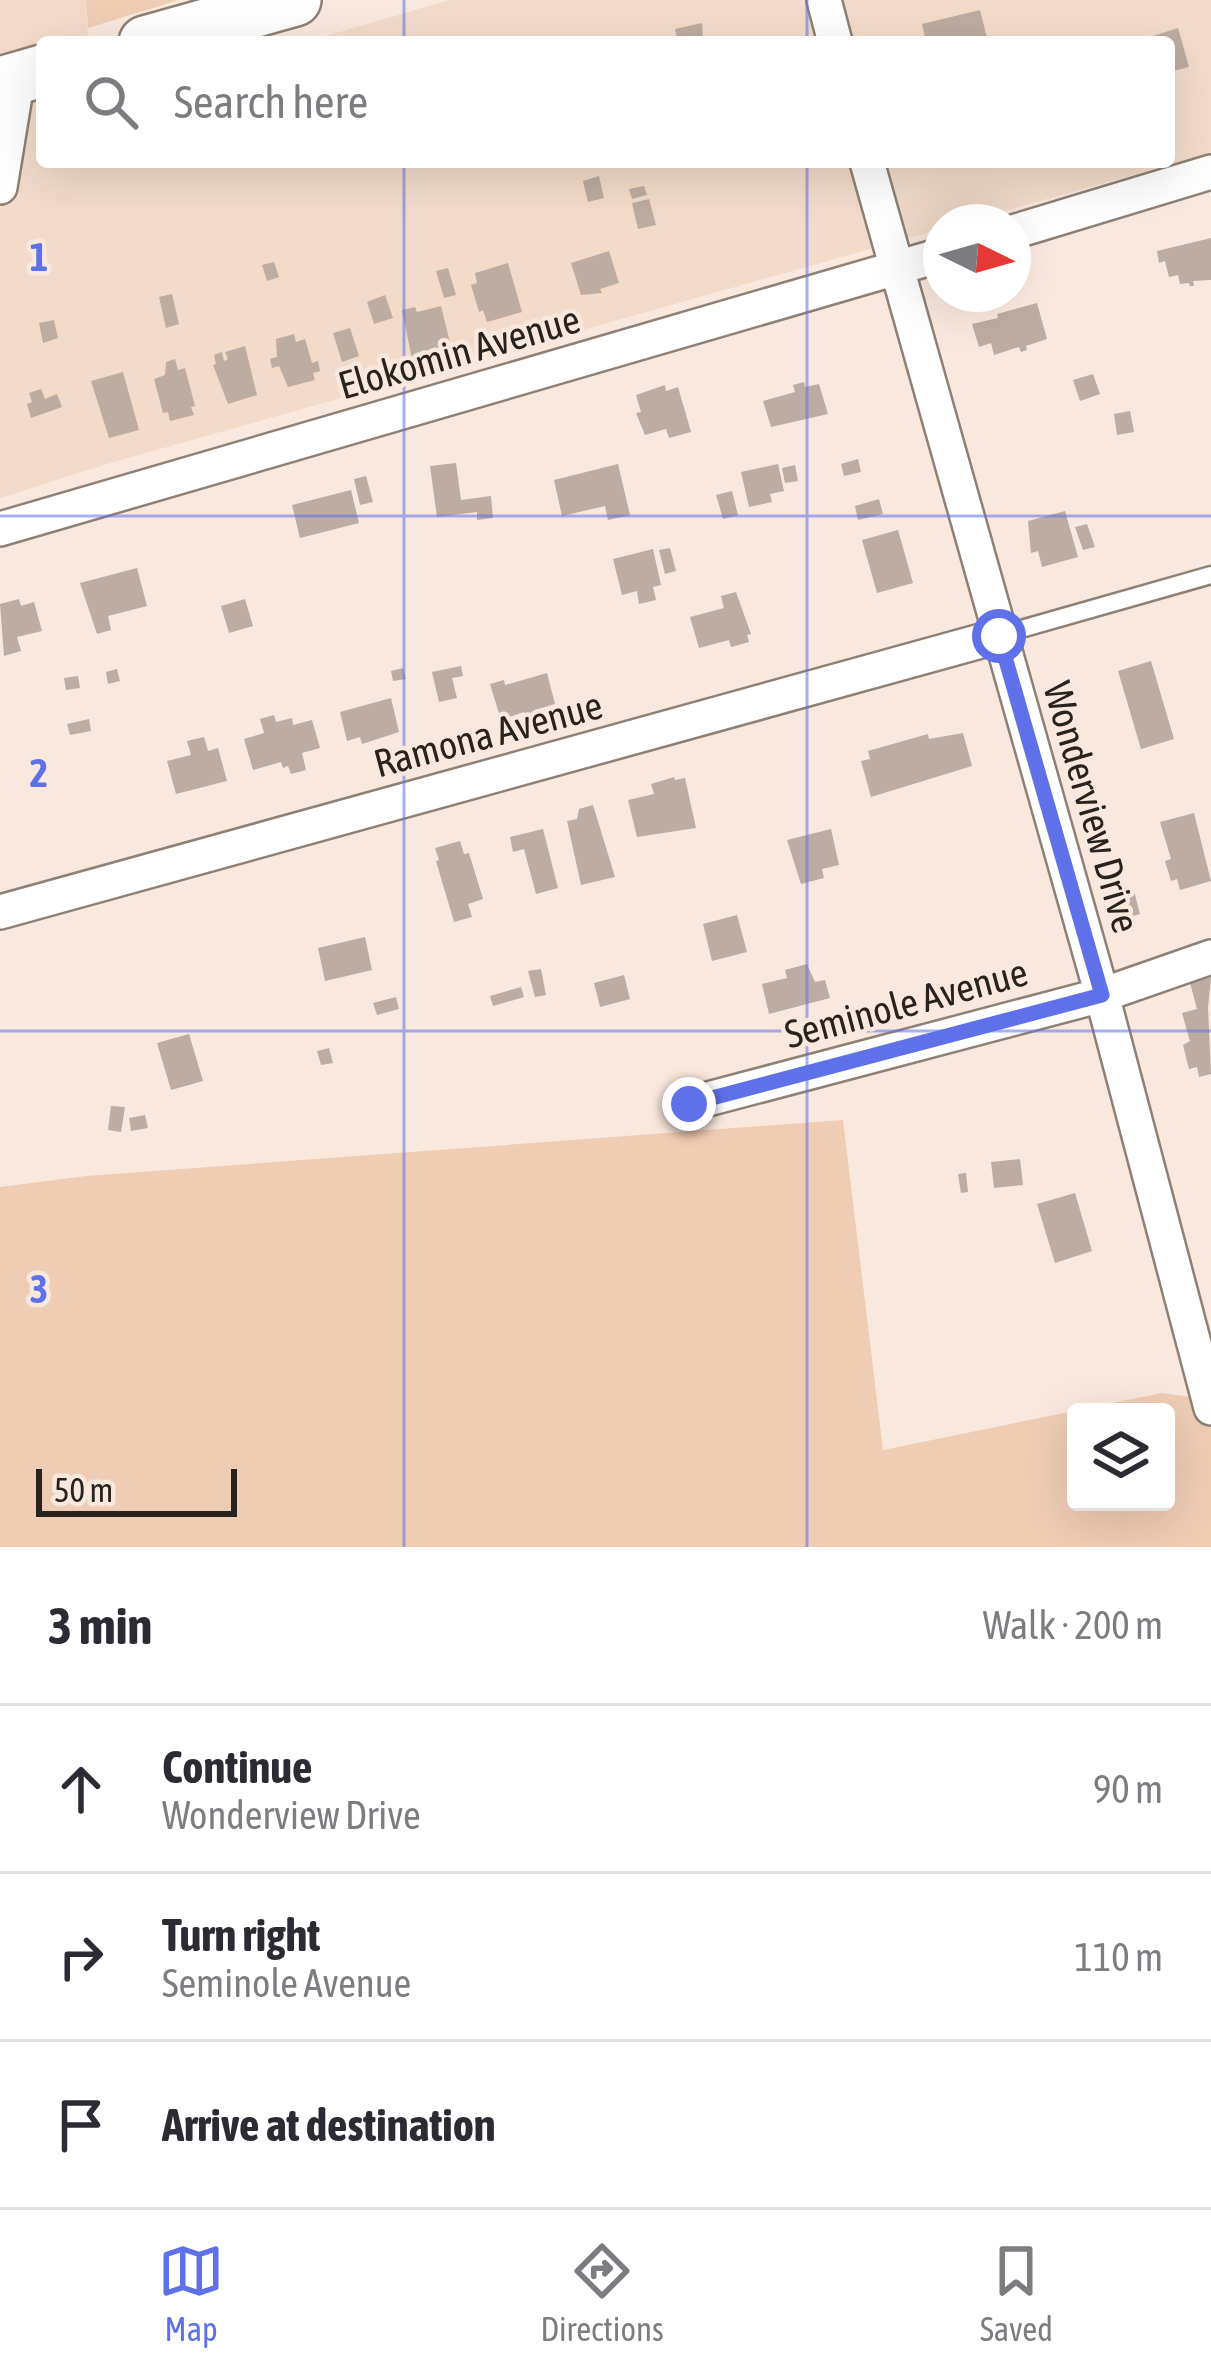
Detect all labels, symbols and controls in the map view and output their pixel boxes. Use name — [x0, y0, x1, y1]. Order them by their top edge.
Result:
search box — [36, 36, 1175, 168]
icon: search — [78, 69, 144, 135]
text: Search here — [174, 76, 368, 128]
north arrow — [923, 204, 1031, 312]
text: 1 — [30, 235, 48, 279]
street label: Elokomin Avenue — [333, 297, 585, 407]
route start — [972, 609, 1026, 663]
street label: Wonderview Drive — [1035, 677, 1149, 937]
street label: Ramona Avenue — [369, 682, 607, 786]
text: 2 — [30, 751, 48, 795]
street label: Seminole Avenue — [780, 949, 1032, 1057]
route end — [662, 1077, 716, 1131]
text: 3 — [30, 1267, 48, 1311]
map controls — [1067, 1403, 1175, 1511]
button: layers — [1067, 1403, 1175, 1511]
scale bar — [36, 1463, 237, 1516]
text: 50 m — [54, 1471, 113, 1509]
text: 3 min — [48, 1596, 152, 1655]
text: Walk · 200 m — [983, 1603, 1163, 1647]
text: Continue — [162, 1741, 313, 1793]
icon: ahead — [48, 1756, 114, 1822]
text: 90 m — [1093, 1767, 1163, 1811]
text: Wonderview Drive — [162, 1793, 421, 1837]
text: Turn right — [162, 1909, 320, 1961]
icon: right — [48, 1924, 114, 1990]
text: 110 m — [1075, 1935, 1163, 1979]
text: Seminole Avenue — [162, 1961, 411, 2005]
icon: arrive — [48, 2092, 114, 2158]
text: Arrive at destination — [162, 2099, 496, 2151]
tab: Map — [158, 2238, 224, 2348]
tab: Directions — [540, 2238, 664, 2348]
tab: Saved — [980, 2238, 1053, 2348]

